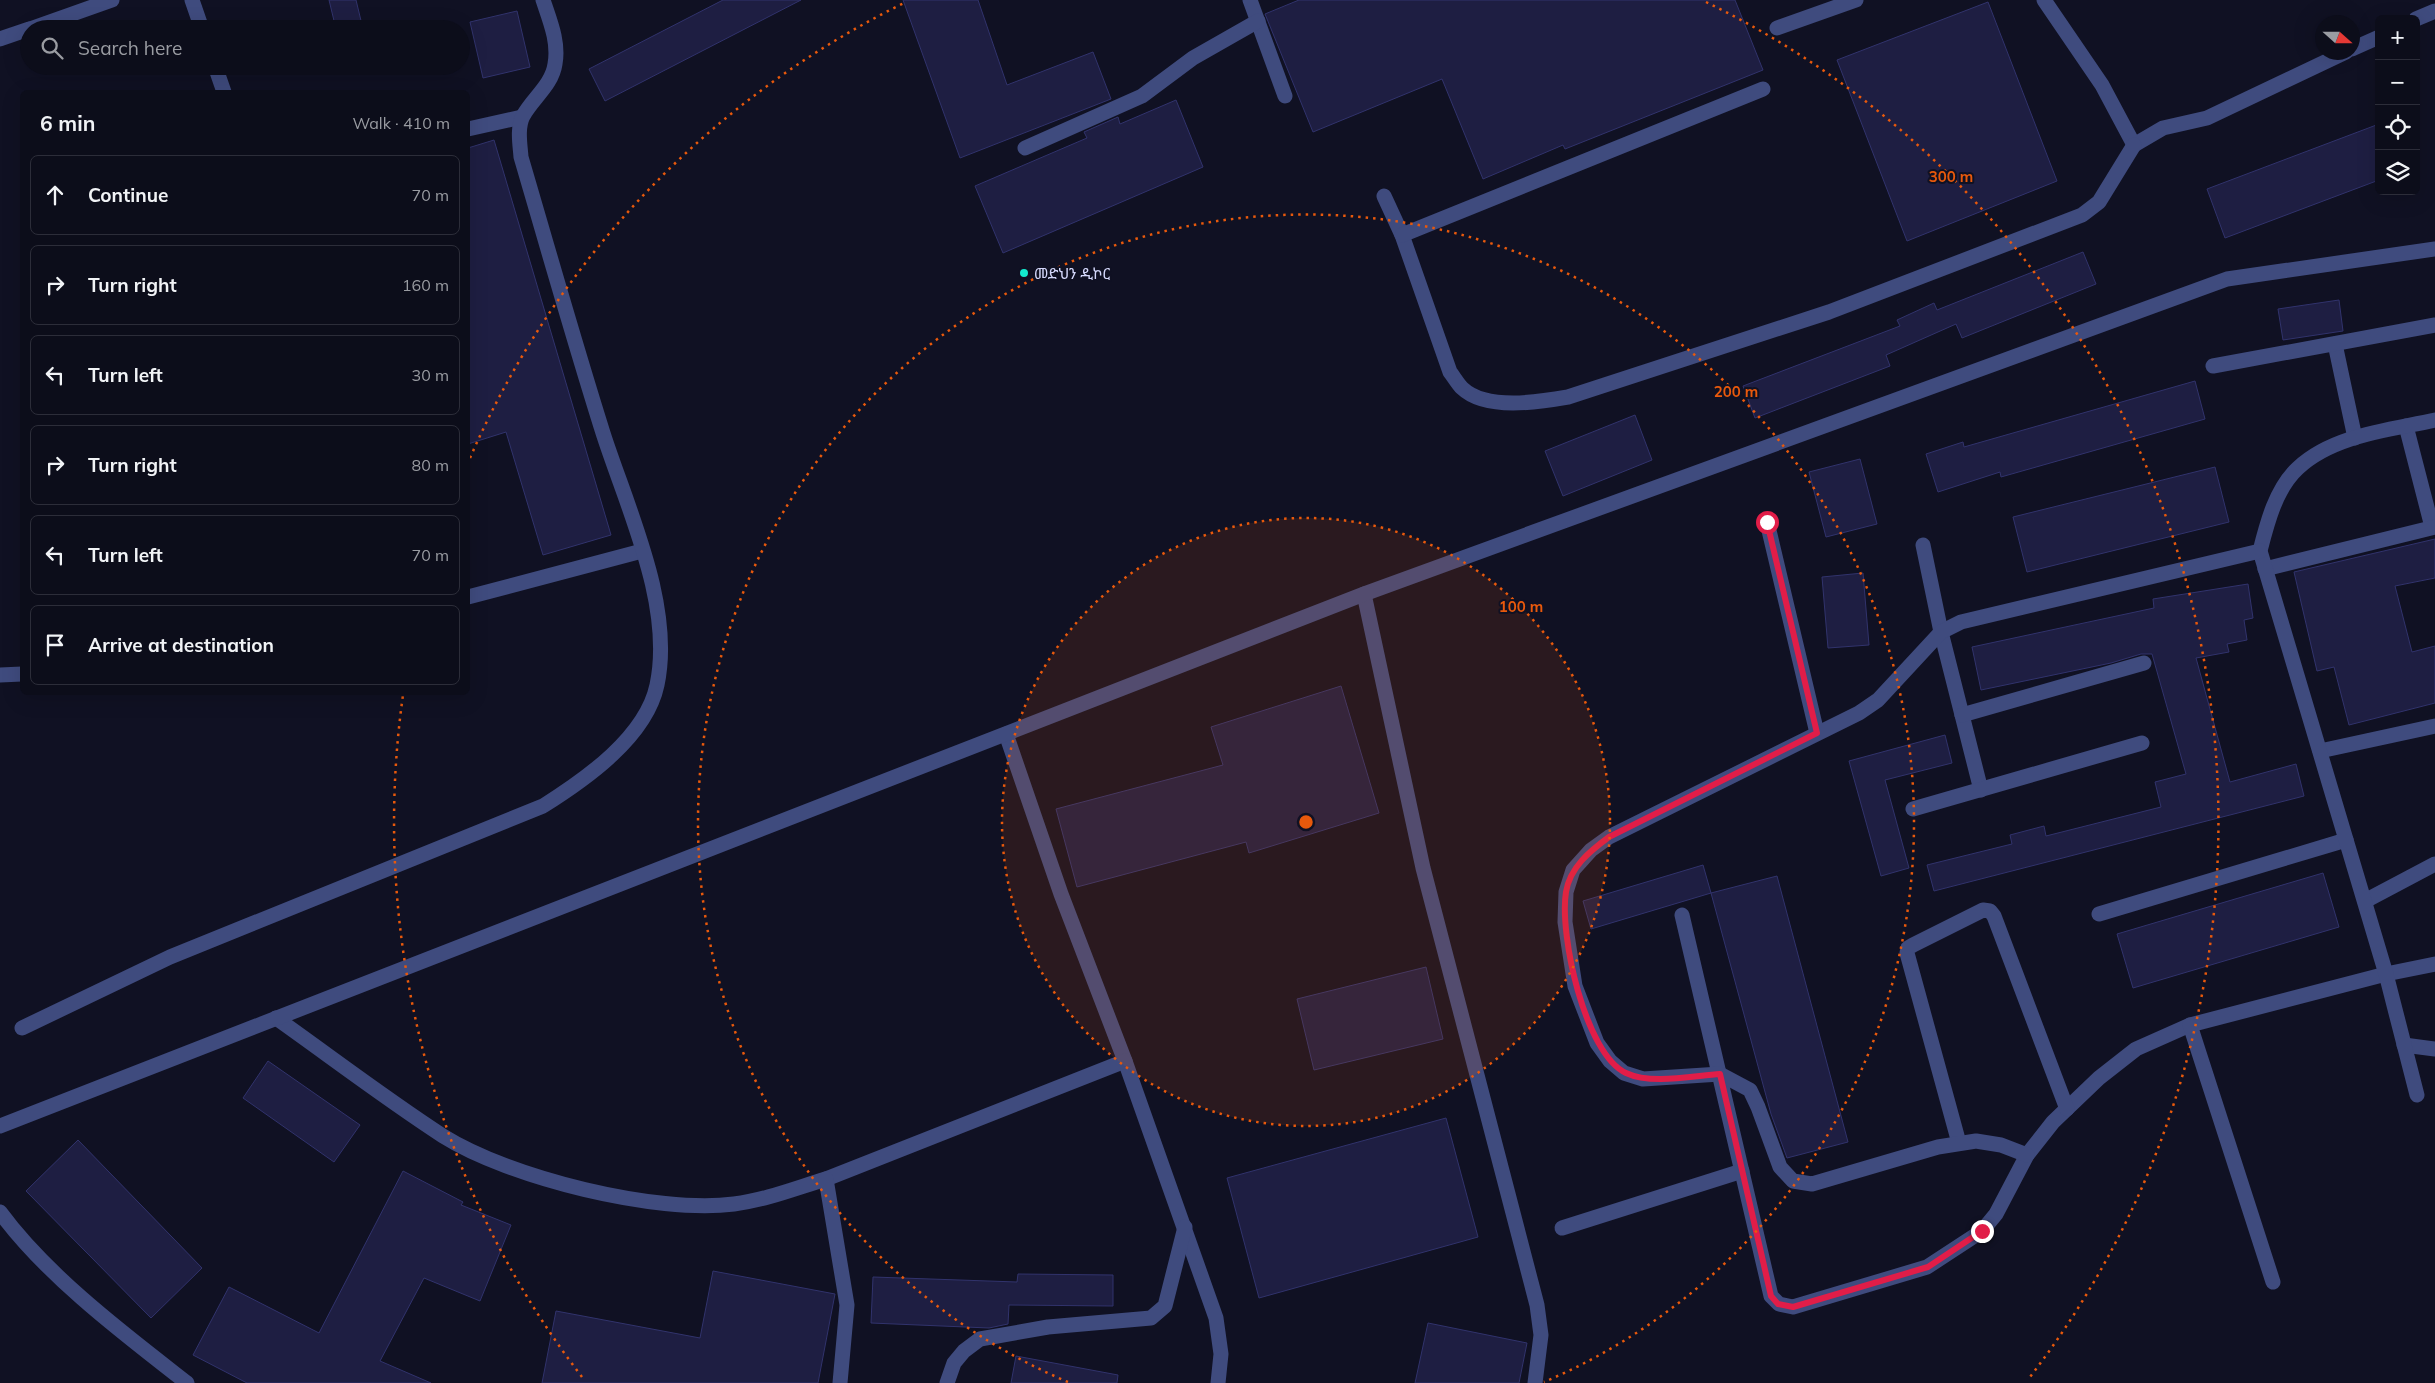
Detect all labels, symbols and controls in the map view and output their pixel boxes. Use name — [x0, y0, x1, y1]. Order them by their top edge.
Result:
north arrow — [2315, 15, 2360, 60]
map controls — [2375, 15, 2420, 195]
button: + — [2375, 15, 2420, 60]
search box — [20, 20, 470, 75]
icon: search — [38, 34, 66, 62]
text: Search here — [78, 36, 182, 60]
button: − — [2375, 60, 2420, 105]
button: locate — [2375, 105, 2420, 150]
text: 6 min — [40, 110, 95, 136]
text: Walk · 410 m — [352, 113, 450, 133]
button: layers — [2375, 150, 2420, 195]
text: 300 m — [1929, 167, 1973, 186]
icon: ahead — [41, 181, 69, 209]
text: Continue — [88, 183, 168, 207]
text: 70 m — [412, 185, 449, 205]
place label: መድህን ዲኮር — [1034, 264, 1111, 283]
marker: መድህን ዲኮር — [1018, 267, 1030, 279]
icon: right — [41, 271, 69, 299]
text: Turn right — [88, 273, 177, 297]
text: 160 m — [402, 275, 449, 295]
icon: left — [41, 361, 69, 389]
text: Turn left — [88, 363, 163, 387]
text: 30 m — [412, 365, 449, 385]
text: 200 m — [1714, 382, 1758, 401]
icon: right — [41, 451, 69, 479]
text: Turn right — [88, 453, 177, 477]
text: 80 m — [412, 455, 449, 475]
route start — [1756, 511, 1779, 534]
icon: left — [41, 541, 69, 569]
text: Turn left — [88, 543, 163, 567]
text: 70 m — [412, 545, 449, 565]
text: 100 m — [1499, 597, 1543, 616]
icon: arrive — [41, 631, 69, 659]
text: Arrive at destination — [88, 633, 274, 657]
centre of rings — [1297, 813, 1315, 831]
route end — [1971, 1220, 1994, 1243]

